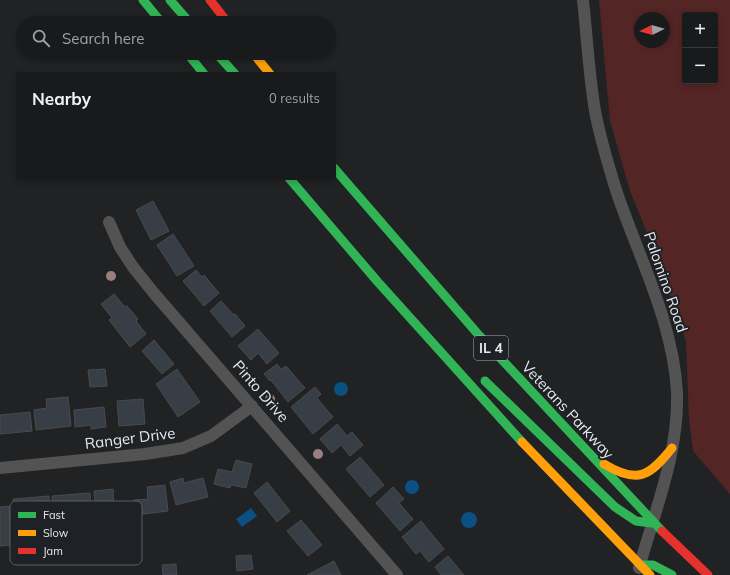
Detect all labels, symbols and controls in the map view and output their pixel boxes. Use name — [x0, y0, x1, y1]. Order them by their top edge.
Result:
north arrow — [634, 12, 670, 48]
map controls — [682, 12, 718, 84]
button: + — [682, 12, 718, 48]
search box — [16, 16, 336, 60]
icon: search — [30, 27, 52, 49]
text: Search here — [62, 29, 144, 48]
button: − — [682, 48, 718, 84]
text: Nearby — [32, 88, 91, 109]
text: 0 results — [269, 90, 320, 106]
street label: Palomino Road — [640, 229, 692, 335]
road number: IL 4 — [474, 336, 508, 360]
street label: Pinto Drive — [229, 356, 293, 426]
street label: Veterans Parkway — [518, 357, 618, 463]
street label: Ranger Drive — [84, 423, 176, 453]
legend — [10, 501, 142, 565]
text: Fast — [43, 508, 65, 522]
text: Slow — [43, 526, 69, 540]
text: Jam — [43, 544, 63, 558]

